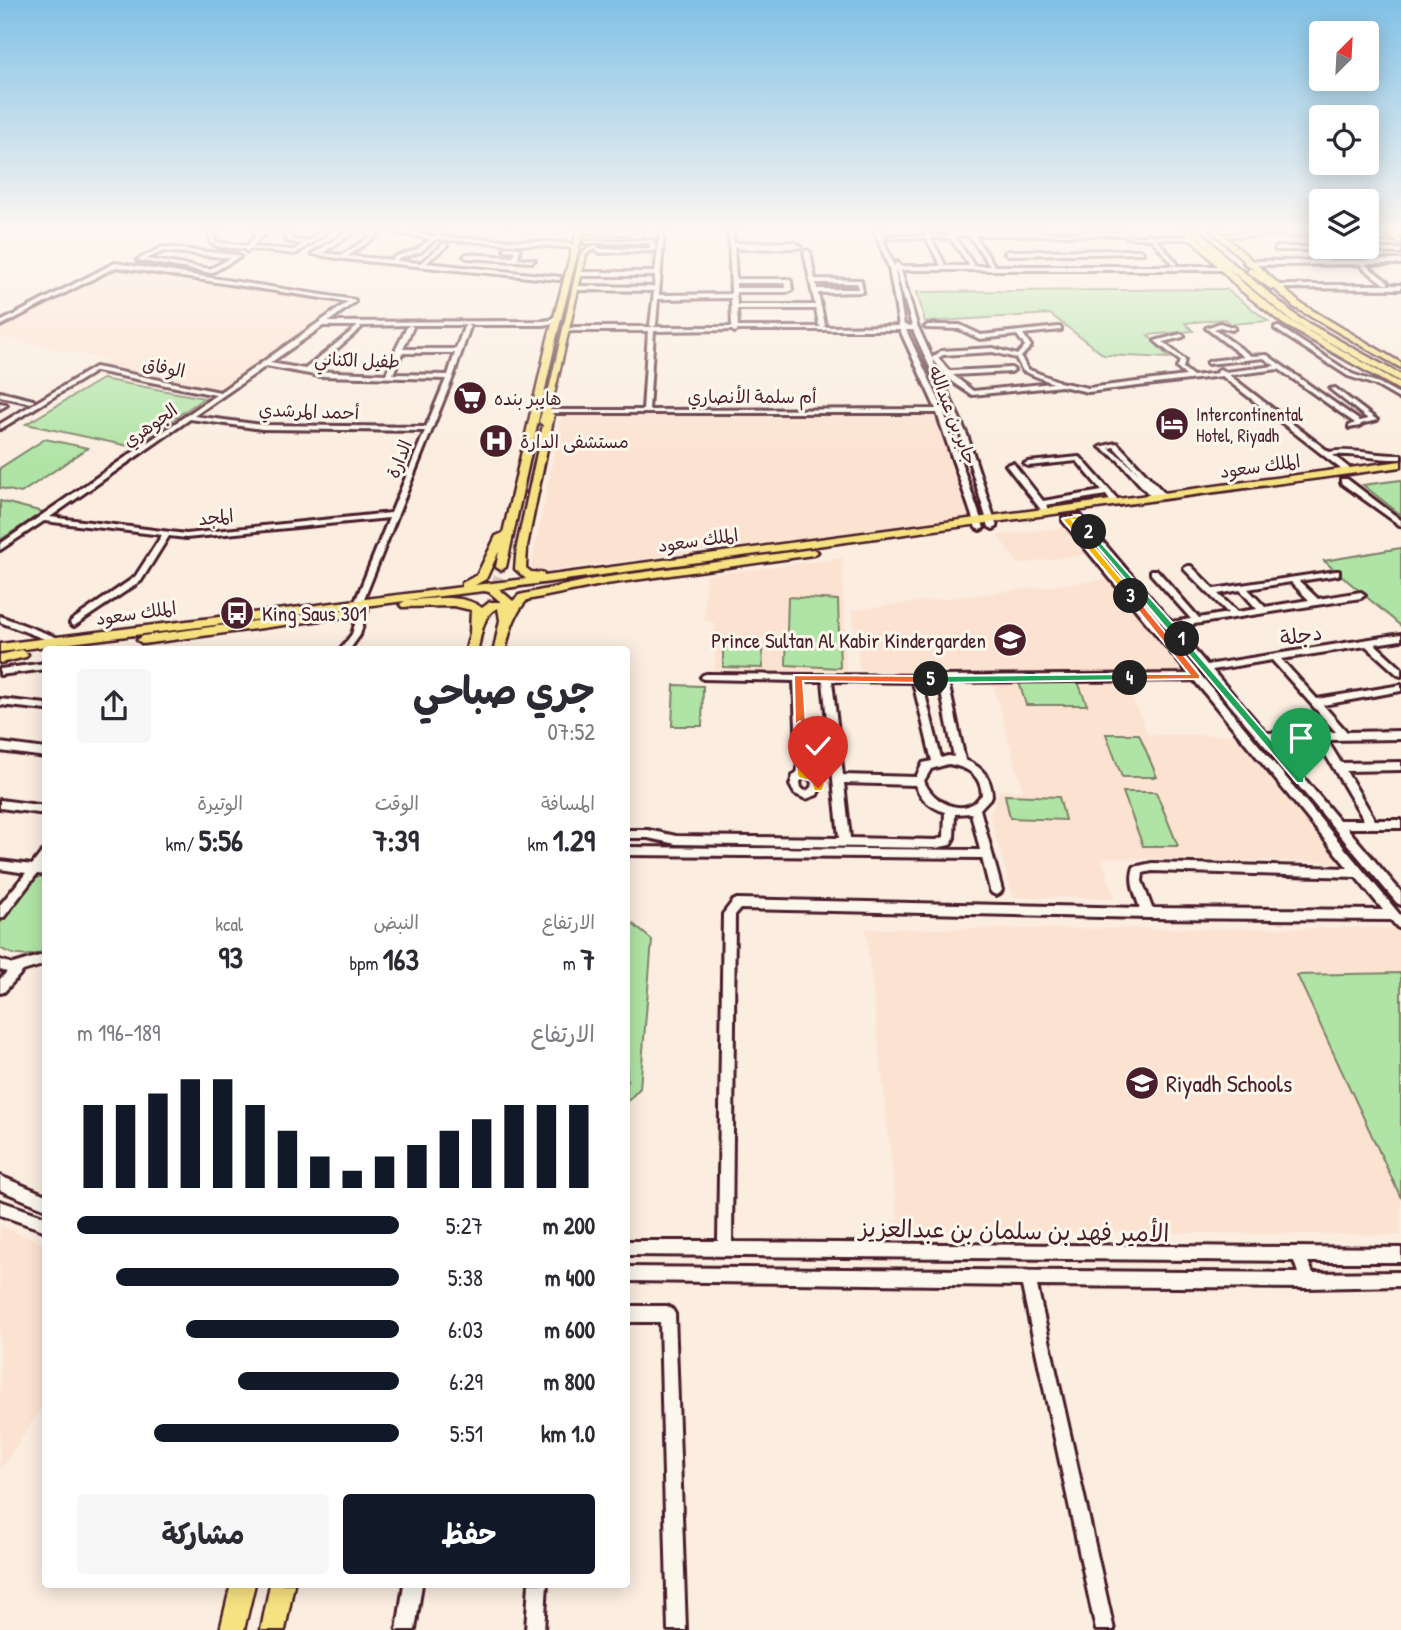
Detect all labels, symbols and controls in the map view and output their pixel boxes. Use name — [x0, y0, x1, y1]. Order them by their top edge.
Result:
north arrow — [1309, 21, 1379, 91]
map controls — [1309, 21, 1379, 259]
button: locate — [1309, 105, 1379, 175]
button: layers — [1309, 189, 1379, 259]
street label: طفيل الكناني — [314, 346, 400, 378]
street label: الوفاق — [141, 351, 187, 383]
street label: جابر بن عبدالله — [923, 362, 983, 468]
supermarket icon: هايبر بنده — [451, 379, 489, 417]
street label: أم سلمة الأنصاري — [687, 384, 817, 411]
place label: هايبر بنده — [494, 386, 562, 411]
street label: الجوهري — [118, 397, 183, 454]
street label: أحمد المرشدي — [258, 397, 360, 426]
place label: Intercontinental Hotel, Riyadh — [1196, 402, 1303, 448]
hotel icon: Intercontinental Hotel, Riyadh — [1153, 405, 1191, 443]
hospital icon: مستشفى الدارة — [477, 422, 515, 460]
place label: مستشفى الدارة — [520, 429, 629, 454]
street label: الدارة — [380, 436, 418, 482]
street label: الملك سعود — [1218, 448, 1302, 484]
street label: المجد — [197, 503, 235, 531]
pin: 2 — [1072, 514, 1106, 550]
text: 2 — [1084, 518, 1093, 544]
street label: الملك سعود — [656, 522, 740, 558]
pin: 3 — [1114, 578, 1148, 614]
text: 3 — [1126, 582, 1135, 608]
bus stop icon: King Saus 301 — [218, 594, 256, 632]
street label: الملك سعود — [94, 595, 178, 631]
place label: King Saus 301 — [262, 599, 367, 628]
street label: دجلة — [1278, 617, 1324, 653]
school or university icon: Prince Sultan Al Kabir Kindergarden — [991, 621, 1029, 659]
pin: 1 — [1164, 622, 1200, 656]
text: 1 — [1178, 625, 1185, 651]
place label: Prince Sultan Al Kabir Kindergarden — [711, 626, 986, 655]
pin: 4 — [1112, 660, 1148, 696]
pin: 5 — [914, 662, 948, 696]
text: جري صباحي — [413, 664, 595, 716]
text: 4 — [1126, 664, 1133, 690]
text: 5 — [926, 665, 935, 691]
button: share — [77, 669, 151, 743]
pin — [1271, 708, 1331, 780]
text: 07:52 — [547, 716, 595, 747]
pin — [788, 716, 848, 788]
icon: arrive — [1282, 719, 1320, 757]
icon: check — [799, 727, 837, 765]
text: الوتيرة — [197, 790, 243, 816]
text: الوقت — [375, 790, 419, 816]
text: المسافة — [541, 790, 595, 816]
text: 5:56 — [199, 820, 243, 860]
text: 7:39 — [373, 820, 419, 860]
text: 1.29 — [553, 820, 595, 860]
text: /km — [165, 831, 199, 857]
text: km — [527, 831, 553, 857]
text: النبض — [374, 909, 419, 935]
text: الارتفاع — [542, 909, 595, 935]
text: kcal — [215, 911, 243, 937]
text: 93 — [219, 937, 243, 977]
text: 163 — [383, 939, 419, 979]
text: 7 — [580, 939, 595, 979]
text: bpm — [349, 950, 383, 976]
text: m — [563, 950, 580, 976]
text: 189–196 m — [77, 1017, 160, 1048]
text: الارتفاع — [531, 1018, 595, 1049]
school or university icon: Riyadh Schools — [1123, 1064, 1161, 1102]
place label: Riyadh Schools — [1166, 1067, 1292, 1099]
text: 5:27 — [446, 1210, 483, 1241]
text: 200 m — [543, 1210, 595, 1241]
street label: الأمير فهد بن سلمان بن عبدالعزيز — [857, 1211, 1169, 1249]
text: 5:38 — [448, 1262, 483, 1293]
text: 400 m — [545, 1262, 595, 1293]
text: 6:03 — [448, 1314, 483, 1345]
text: 600 m — [544, 1314, 595, 1345]
text: 6:29 — [449, 1366, 483, 1397]
text: 800 m — [543, 1366, 595, 1397]
text: 5:51 — [450, 1418, 483, 1449]
text: 1.0 km — [541, 1418, 595, 1449]
button: مشاركة — [77, 1494, 329, 1574]
button: حفظ — [343, 1494, 595, 1574]

